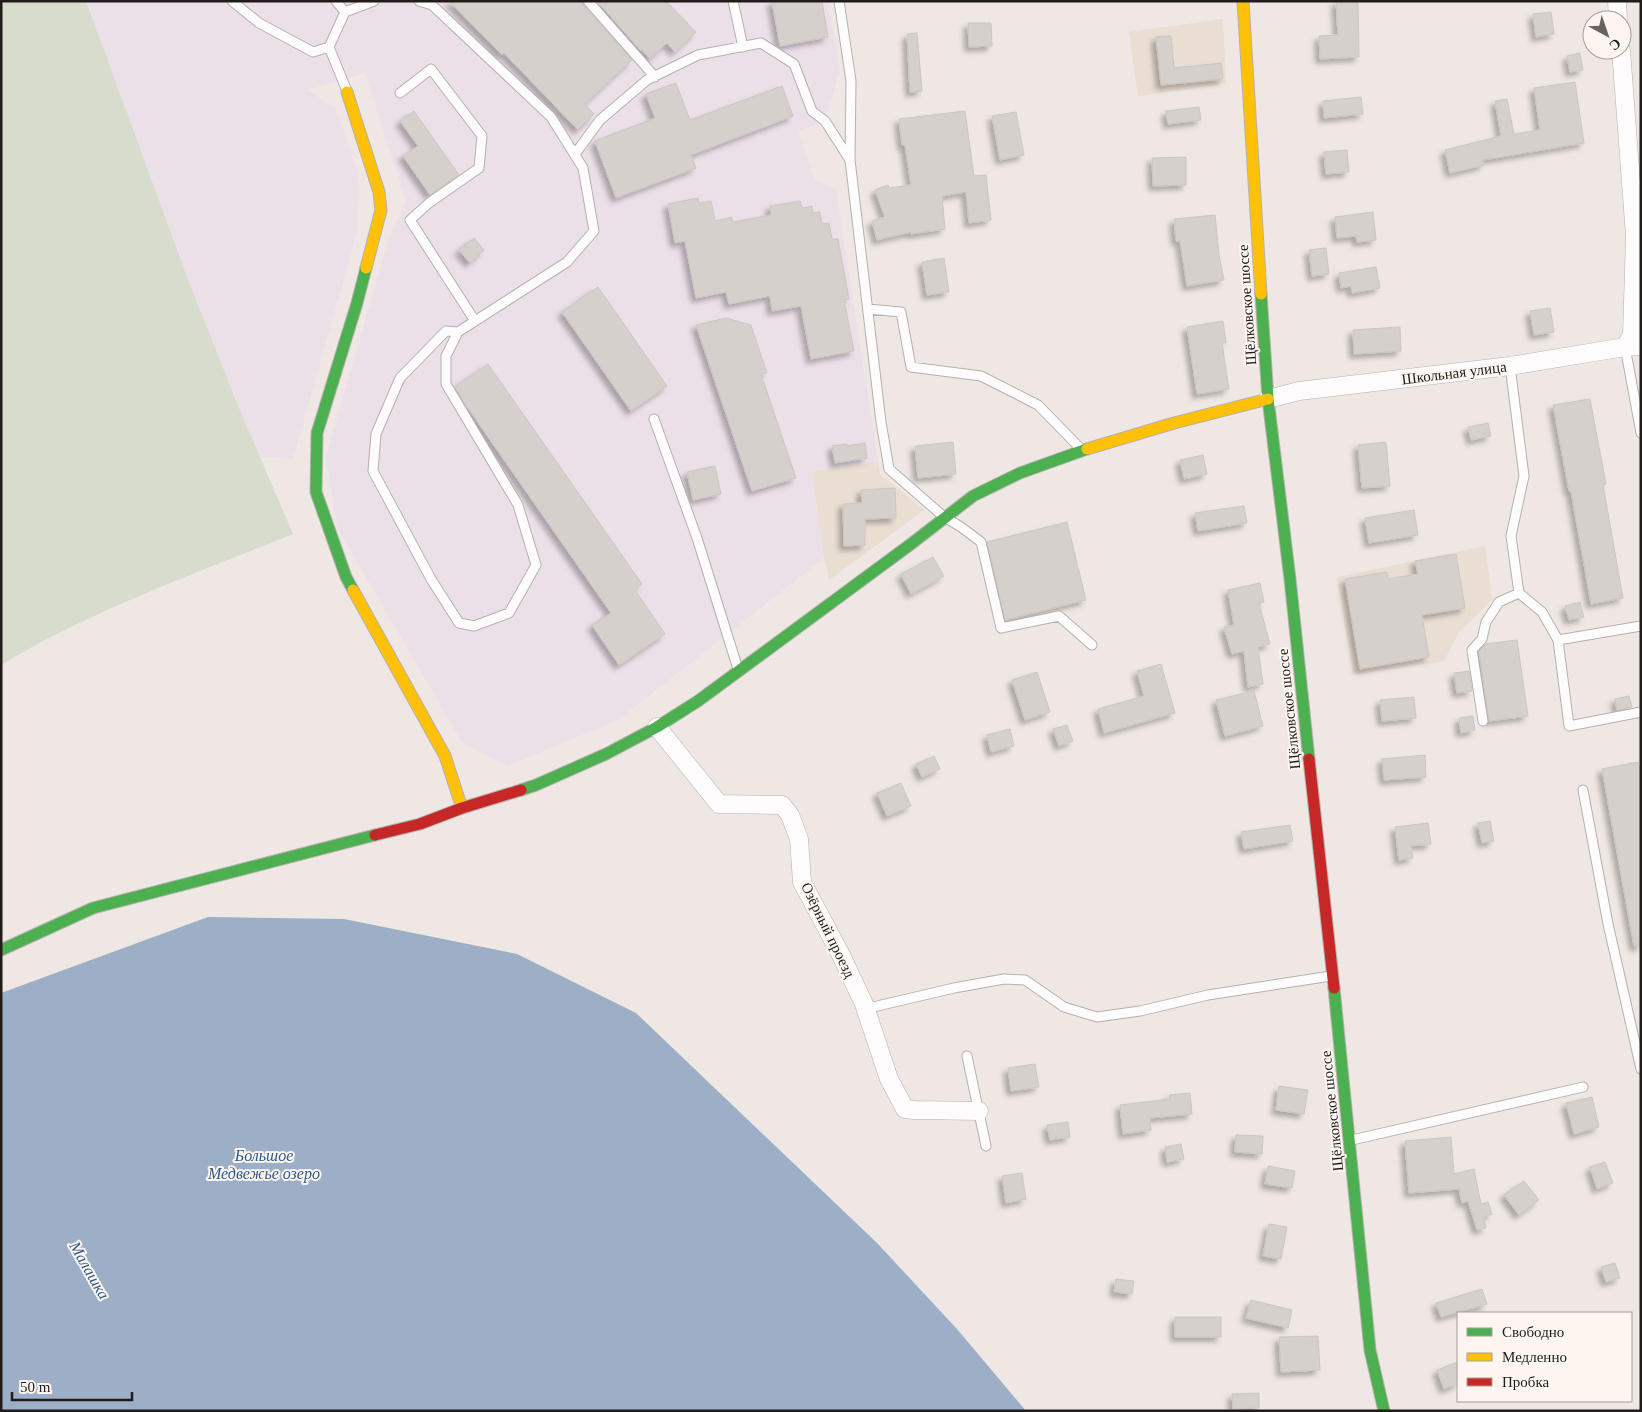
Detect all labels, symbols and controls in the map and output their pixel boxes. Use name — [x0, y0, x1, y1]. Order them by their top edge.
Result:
north arrow — [1582, 10, 1632, 60]
text: С — [1606, 36, 1624, 54]
street label: Щёлковское шоссе — [1235, 244, 1259, 366]
street label: Школьная улица — [1401, 359, 1508, 387]
street label: Щёлковское шоссе — [1275, 648, 1303, 770]
street label: Озёрный проезд — [798, 880, 858, 981]
street label: Щёлковское шоссе — [1318, 1050, 1346, 1172]
water label: Большое Медвежье озеро — [207, 1147, 320, 1183]
water label: Малашка — [66, 1238, 113, 1302]
legend — [1457, 1312, 1632, 1402]
text: Свободно — [1502, 1324, 1564, 1340]
text: Медленно — [1502, 1349, 1567, 1365]
scale bar — [12, 1370, 132, 1402]
text: Пробка — [1502, 1374, 1550, 1390]
text: 50 m — [20, 1379, 51, 1395]

